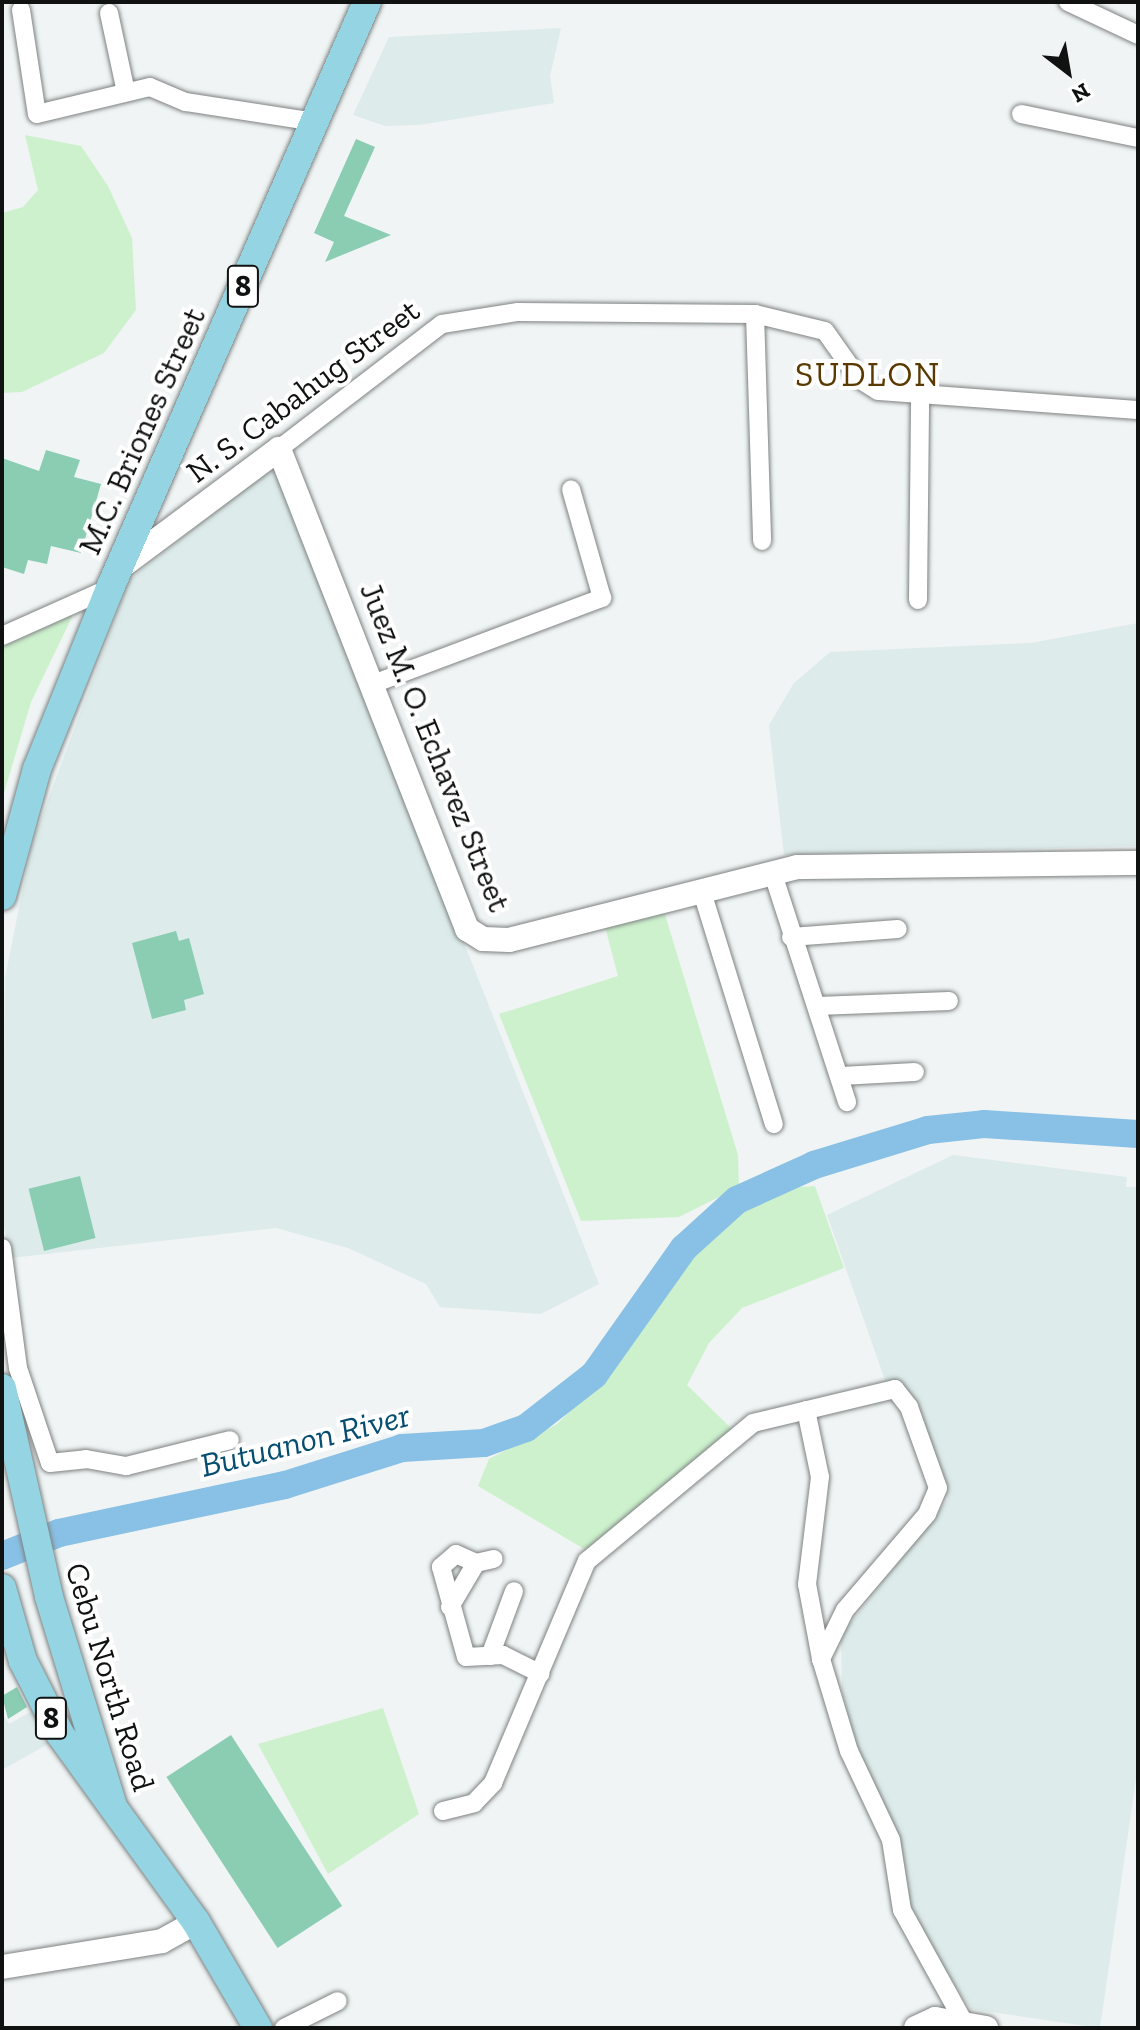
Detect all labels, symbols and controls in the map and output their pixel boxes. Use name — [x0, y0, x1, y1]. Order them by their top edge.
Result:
north arrow — [1028, 32, 1108, 112]
text: N — [1067, 77, 1095, 109]
road number: 8 — [225, 260, 261, 312]
street label: N. S. Cabahug Street — [179, 291, 427, 491]
street label: M.C. Briones Street — [70, 302, 214, 560]
district label: SUDLON — [795, 355, 941, 395]
street label: Juez M. O. Echavez Street — [351, 577, 519, 917]
water label: Butuanon River — [196, 1394, 414, 1486]
street label: Cebu North Road — [57, 1558, 163, 1796]
road number: 8 — [33, 1692, 69, 1744]

